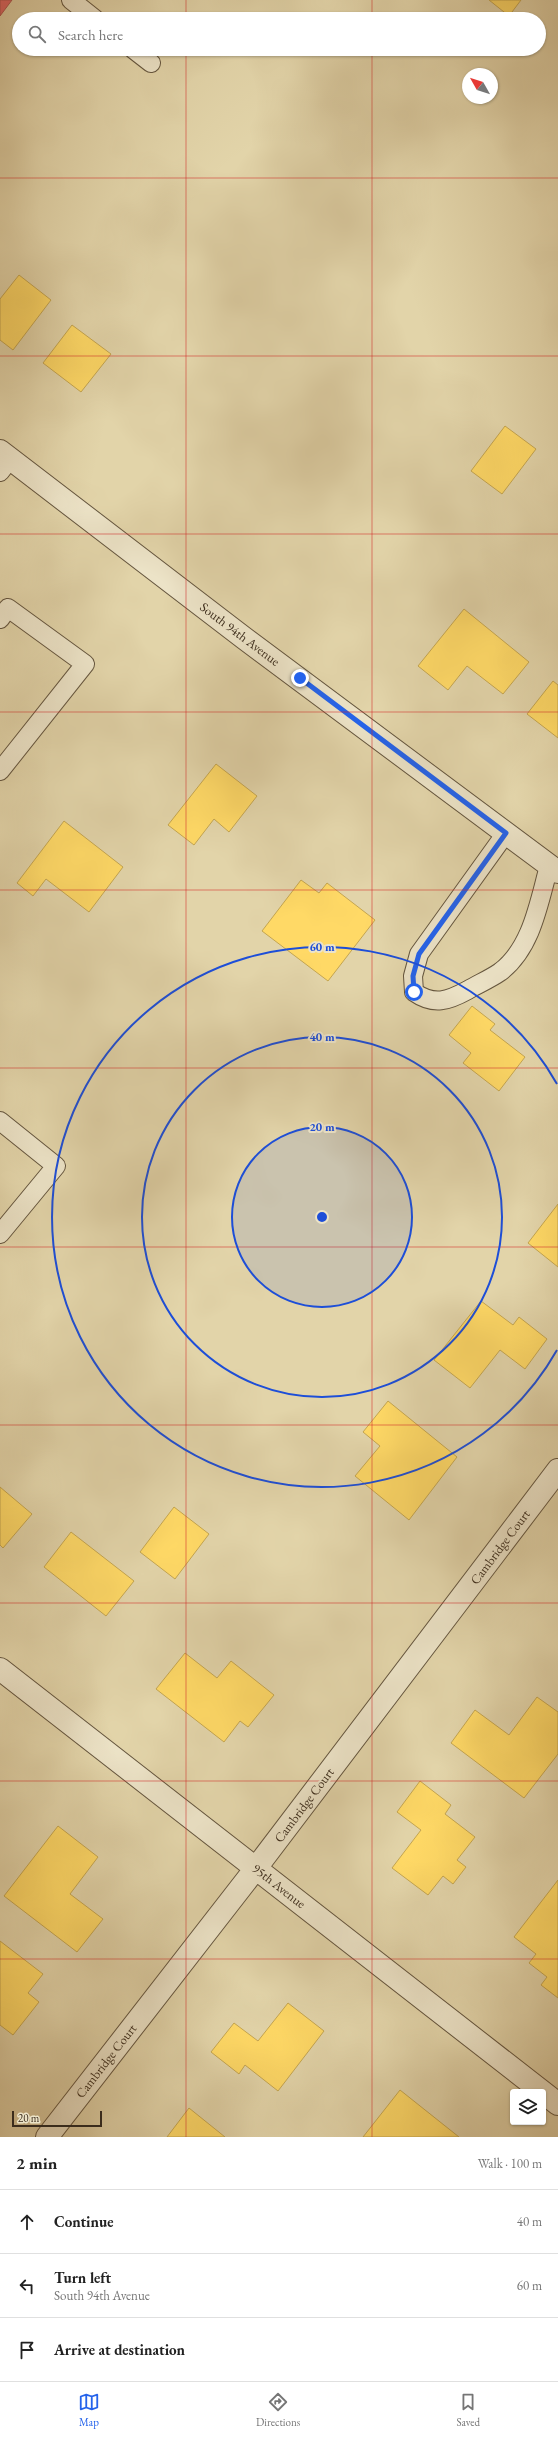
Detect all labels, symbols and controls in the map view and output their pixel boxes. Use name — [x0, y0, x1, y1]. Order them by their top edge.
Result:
search box — [12, 12, 546, 56]
icon: search — [26, 23, 48, 45]
text: Search here — [58, 25, 123, 44]
north arrow — [462, 68, 498, 104]
street label: South 94th Avenue — [197, 598, 283, 670]
route end — [291, 669, 309, 687]
text: 60 m — [309, 939, 335, 955]
route start — [405, 983, 423, 1001]
text: 40 m — [309, 1029, 335, 1045]
text: 20 m — [309, 1119, 335, 1135]
centre of rings — [315, 1210, 329, 1224]
street label: Cambridge Court — [466, 1506, 534, 1588]
street label: Cambridge Court — [270, 1764, 338, 1846]
street label: 95th Avenue — [249, 1860, 309, 1912]
street label: Cambridge Court — [72, 2020, 140, 2102]
map controls — [510, 2089, 546, 2125]
button: layers — [510, 2089, 546, 2125]
scale bar — [12, 2109, 102, 2128]
text: 20 m — [18, 2111, 39, 2125]
text: 2 min — [16, 2152, 57, 2174]
text: Walk · 100 m — [478, 2155, 542, 2172]
icon: ahead — [16, 2211, 38, 2233]
text: Continue — [54, 2212, 114, 2231]
text: 40 m — [517, 2213, 542, 2230]
text: Turn left — [54, 2268, 111, 2287]
icon: left — [16, 2275, 38, 2297]
text: 60 m — [517, 2277, 542, 2294]
text: South 94th Avenue — [54, 2287, 150, 2304]
icon: arrive — [16, 2339, 38, 2361]
text: Arrive at destination — [54, 2340, 185, 2359]
tab: Map — [78, 2391, 100, 2429]
tab: Directions — [256, 2391, 300, 2429]
tab: Saved — [456, 2391, 480, 2429]

